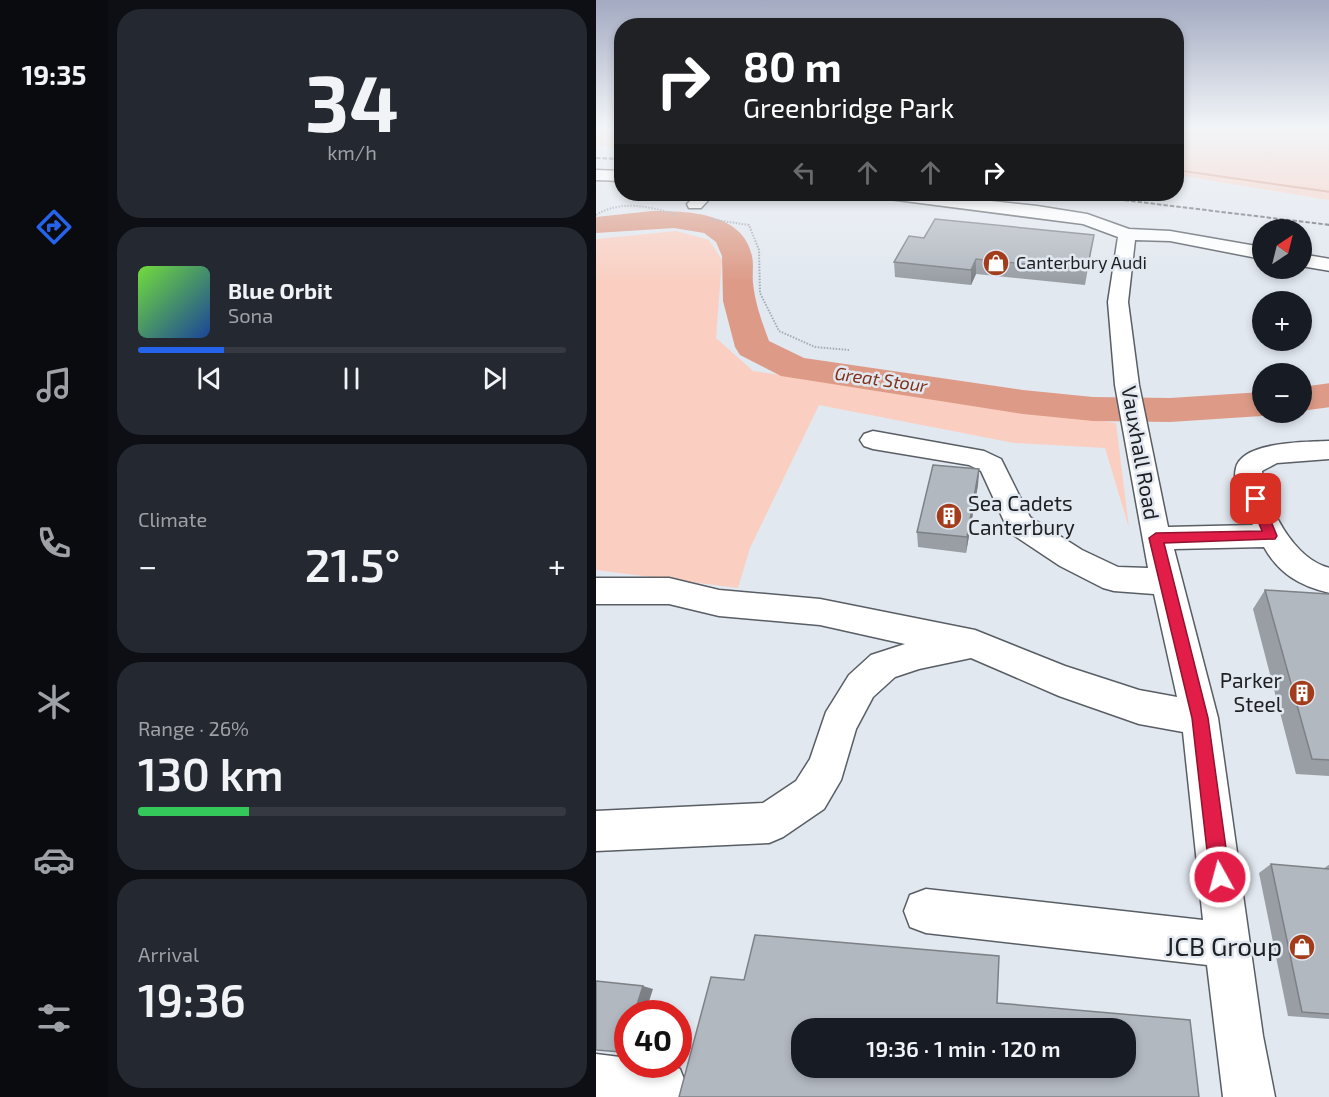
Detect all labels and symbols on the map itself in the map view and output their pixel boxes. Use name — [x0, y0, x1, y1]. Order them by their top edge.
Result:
north arrow — [1252, 219, 1312, 279]
shop icon: Canterbury Audi — [981, 248, 1011, 278]
place label: Canterbury Audi — [1016, 251, 1147, 273]
water label: Great Stour — [833, 362, 930, 397]
street label: Vauxhall Road — [1117, 384, 1166, 522]
pin — [1230, 473, 1281, 524]
place label: Sea Cadets Canterbury — [968, 490, 1075, 539]
building icon: Sea Cadets Canterbury — [934, 501, 964, 531]
place label: Parker Steel — [1220, 667, 1283, 716]
building icon: Parker Steel — [1287, 678, 1317, 708]
position arrow — [1188, 845, 1252, 909]
place label: JCB Group — [1165, 930, 1282, 961]
shop icon: JCB Group — [1287, 932, 1317, 962]
speed limit sign: 40 — [614, 1000, 692, 1078]

